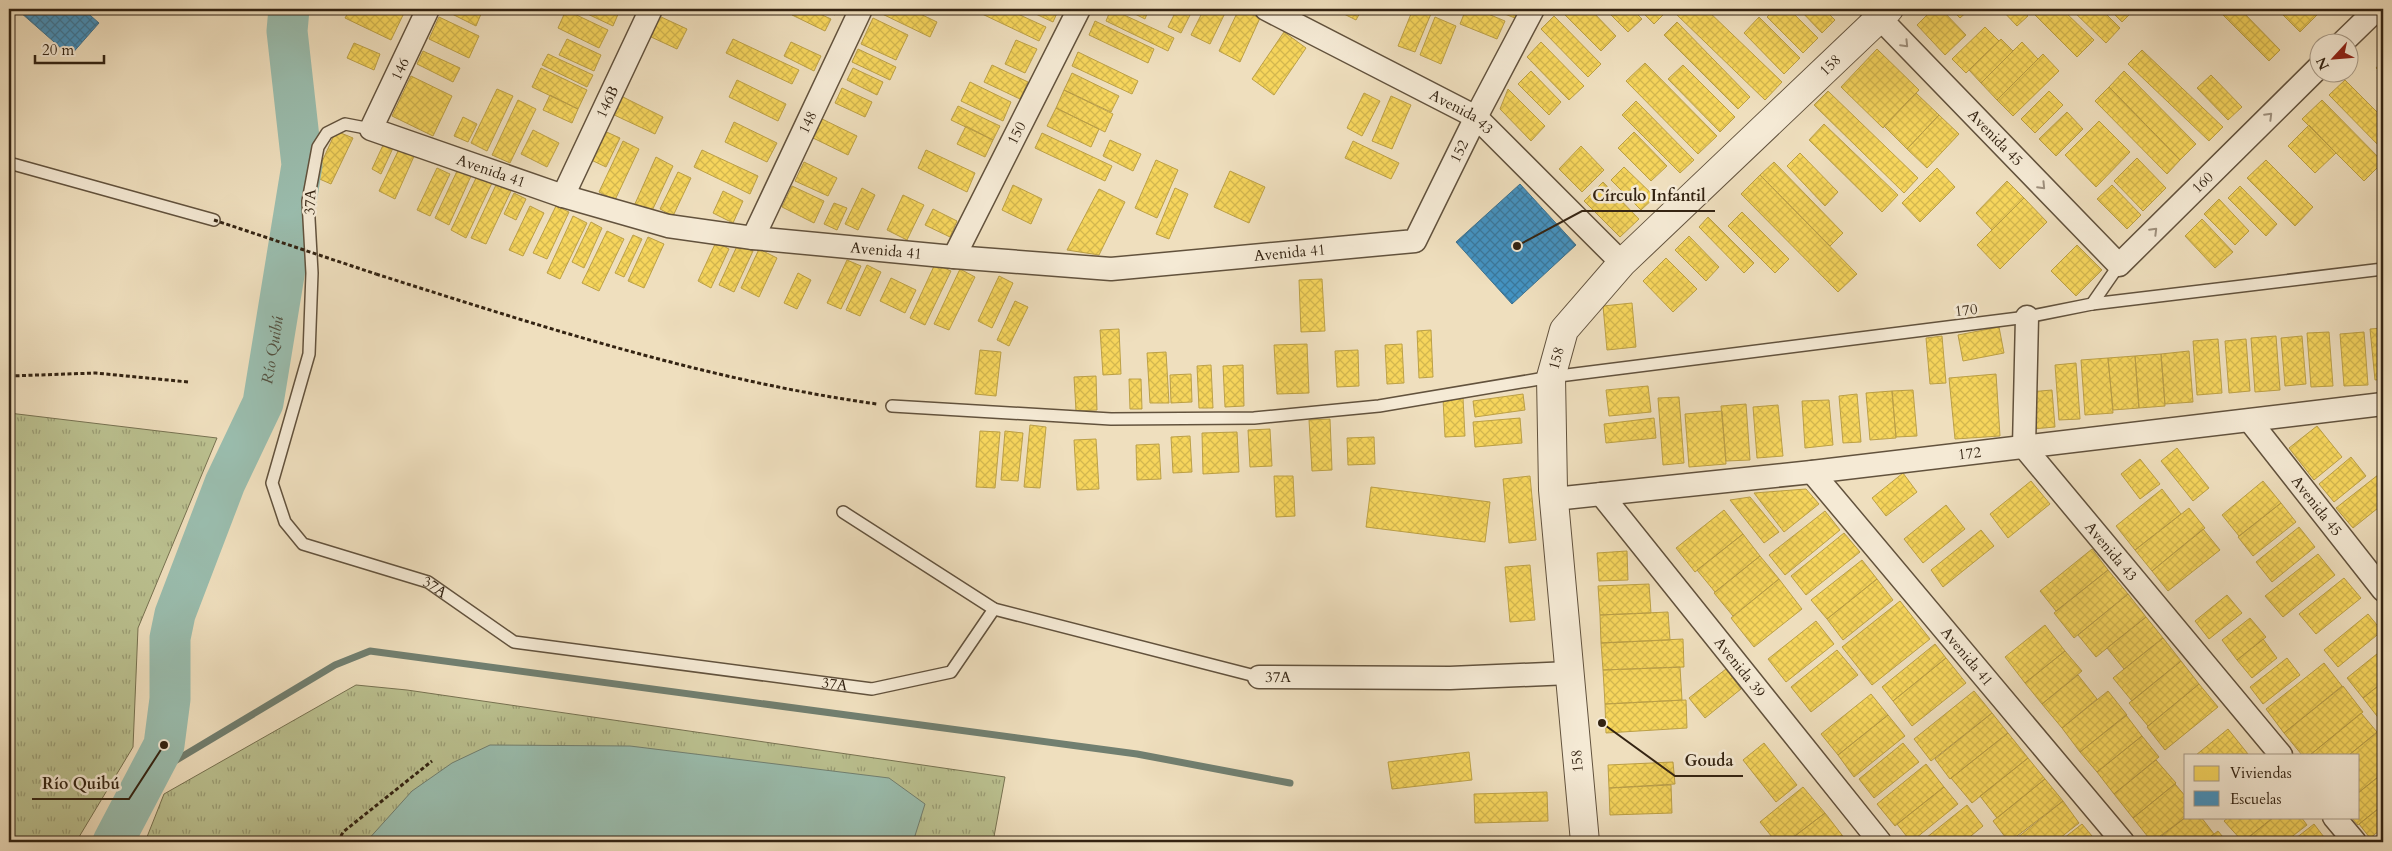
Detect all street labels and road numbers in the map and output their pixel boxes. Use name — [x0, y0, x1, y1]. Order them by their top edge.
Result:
street label: 158 — [1815, 50, 1845, 80]
street label: 146 — [386, 54, 414, 84]
street label: 146B — [591, 83, 623, 121]
street label: Avenida 43 — [1426, 85, 1498, 139]
street label: Avenida 45 — [1963, 105, 2028, 170]
street label: 148 — [794, 108, 822, 137]
street label: 150 — [1002, 118, 1031, 148]
street label: 152 — [1445, 136, 1473, 166]
street label: Avenida 41 — [454, 150, 528, 192]
street label: 160 — [2187, 167, 2218, 197]
street label: 37A — [299, 188, 321, 216]
street label: Avenida 41 — [850, 237, 923, 264]
street label: Avenida 41 — [1253, 239, 1326, 266]
street label: 170 — [1953, 299, 1979, 321]
street label: 158 — [1543, 344, 1569, 372]
street label: 172 — [1957, 442, 1982, 465]
street label: Avenida 45 — [2287, 472, 2347, 540]
street label: Avenida 43 — [2080, 517, 2142, 585]
street label: 37A — [421, 571, 451, 603]
street label: Avenida 41 — [1936, 623, 1998, 690]
street label: Avenida 39 — [1710, 633, 1770, 702]
street label: 37A — [1265, 667, 1291, 687]
street label: 37A — [820, 672, 849, 696]
street label: 158 — [1566, 749, 1588, 773]

